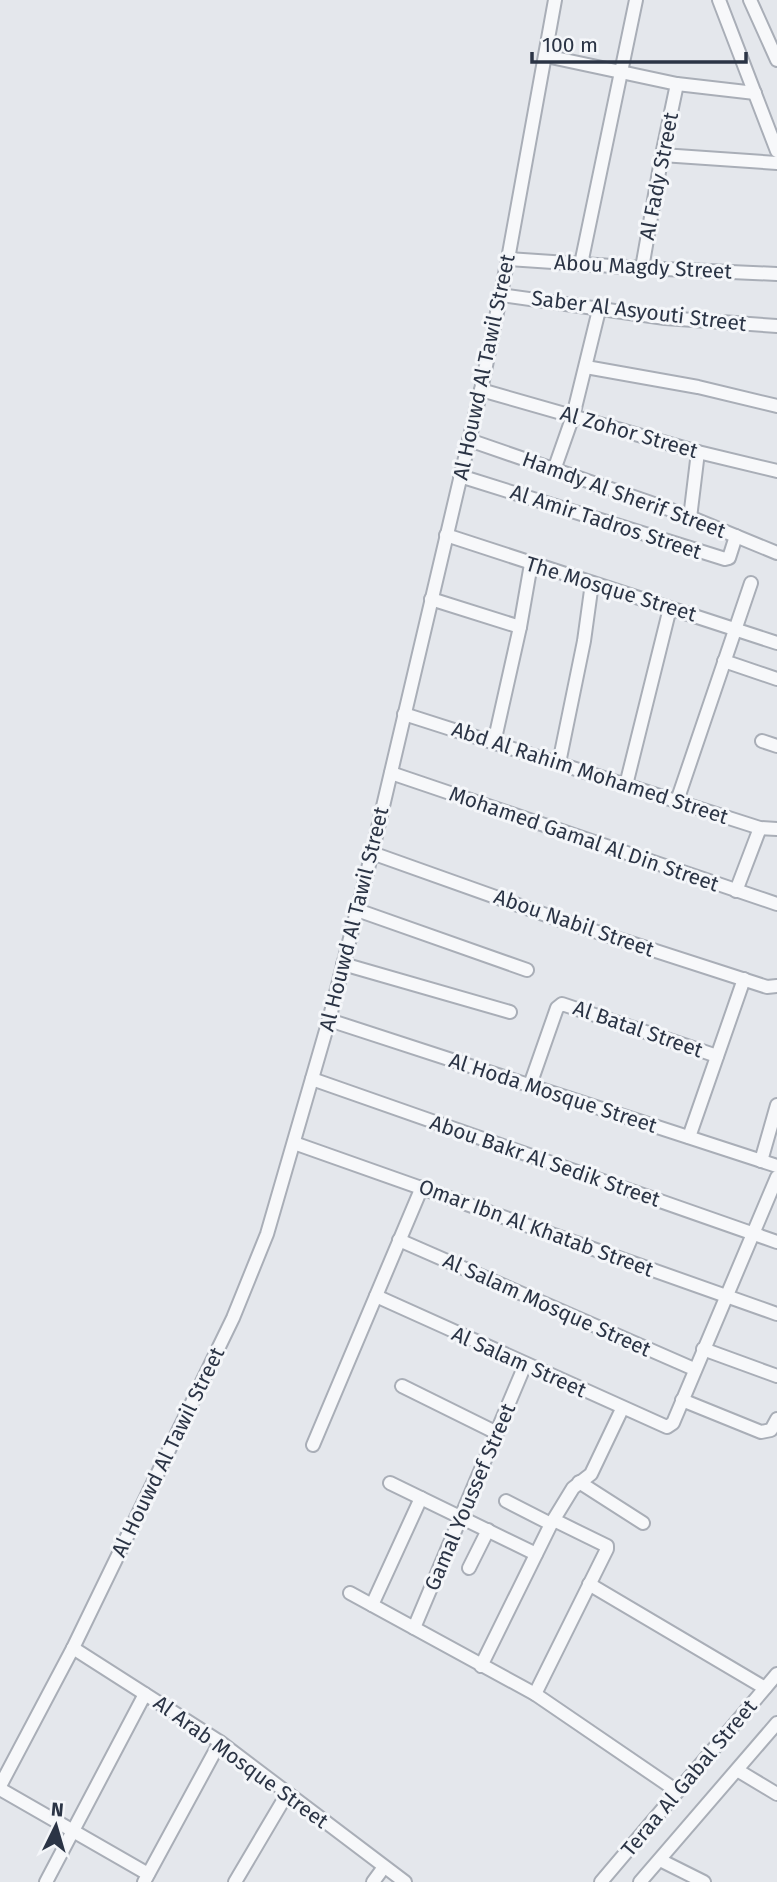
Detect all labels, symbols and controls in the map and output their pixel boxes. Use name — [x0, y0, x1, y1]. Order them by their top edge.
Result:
scale bar — [532, 21, 746, 65]
text: 100 m — [542, 32, 598, 58]
street label: Al Fady Street — [634, 109, 684, 242]
street label: Abou Magdy Street — [553, 249, 733, 285]
street label: Al Houwd Al Tawil Street — [447, 251, 521, 482]
street label: Saber Al Asyouti Street — [530, 285, 748, 337]
street label: Al Zohor Street — [557, 400, 701, 464]
street label: Hamdy Al Sherif Street — [519, 446, 730, 544]
street label: Al Amir Tadros Street — [507, 479, 705, 565]
street label: The Mosque Street — [522, 551, 700, 627]
street label: Abd Al Rahim Mohamed Street — [449, 716, 732, 830]
street label: Mohamed Gamal Al Din Street — [446, 781, 723, 898]
street label: Al Houwd Al Tawil Street — [314, 804, 395, 1034]
street label: Abou Nabil Street — [491, 883, 658, 963]
street label: Al Batal Street — [570, 995, 707, 1063]
street label: Al Hoda Mosque Street — [446, 1047, 661, 1139]
street label: Abou Bakr Al Sedik Street — [427, 1109, 664, 1213]
street label: Omar Ibn Al Khatab Street — [415, 1173, 657, 1283]
street label: Al Salam Mosque Street — [439, 1247, 655, 1363]
street label: Al Salam Street — [448, 1321, 591, 1403]
street label: Al Houwd Al Tawil Street — [106, 1342, 230, 1561]
street label: Gamal Youssef Street — [419, 1399, 521, 1595]
street label: Al Arab Mosque Street — [148, 1690, 334, 1834]
street label: Teraa Al Gabal Street — [616, 1694, 763, 1862]
north arrow — [21, 1791, 91, 1861]
text: N — [50, 1798, 65, 1822]

